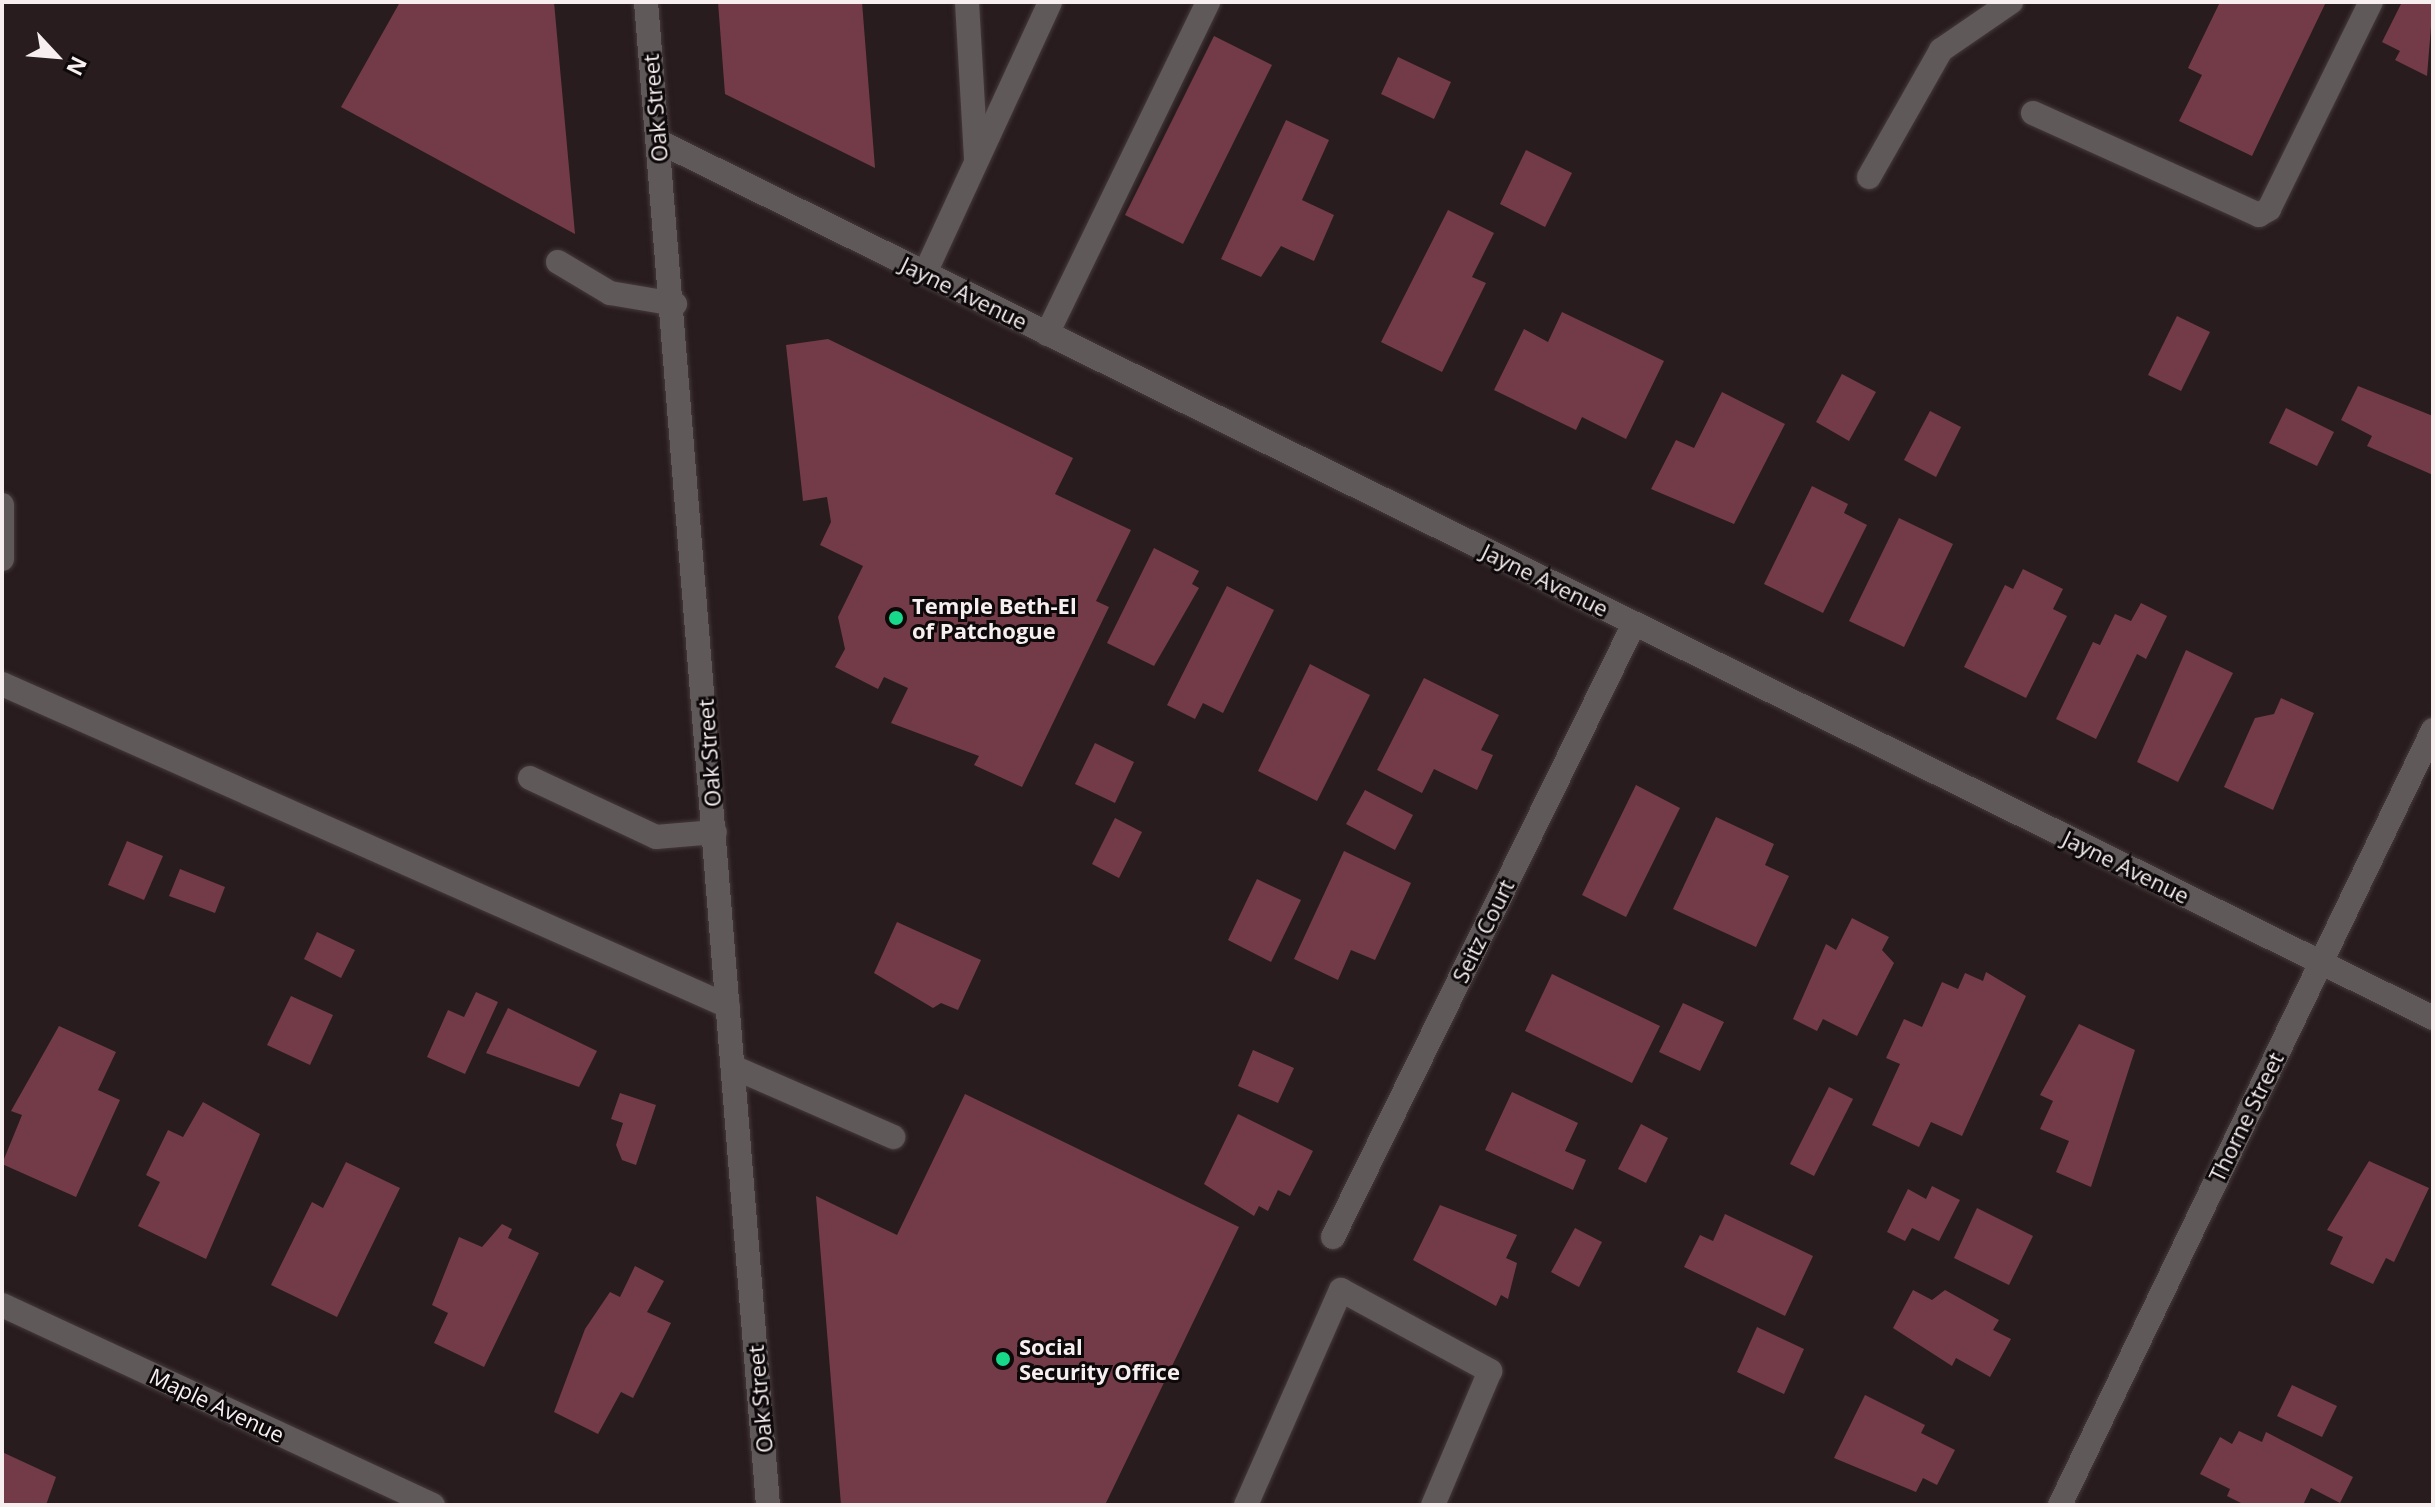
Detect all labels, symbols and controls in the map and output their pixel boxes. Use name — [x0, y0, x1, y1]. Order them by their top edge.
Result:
north arrow — [16, 16, 96, 96]
text: N — [60, 52, 95, 81]
street label: Oak Street — [637, 53, 673, 163]
street label: Jayne Avenue — [897, 251, 1031, 335]
street label: Jayne Avenue — [1478, 538, 1612, 622]
place label: Temple Beth-El of Patchogue — [912, 592, 1077, 644]
marker: Temple Beth-El of Patchogue — [887, 609, 905, 627]
street label: Oak Street — [692, 698, 726, 808]
street label: Jayne Avenue — [2059, 825, 2193, 909]
street label: Seitz Court — [1447, 875, 1519, 987]
street label: Thorne Street — [2203, 1048, 2289, 1186]
place label: Social Security Office — [1019, 1333, 1180, 1384]
street label: Oak Street — [742, 1344, 778, 1454]
marker: Social Security Office — [994, 1350, 1012, 1368]
street label: Maple Avenue — [145, 1362, 289, 1448]

